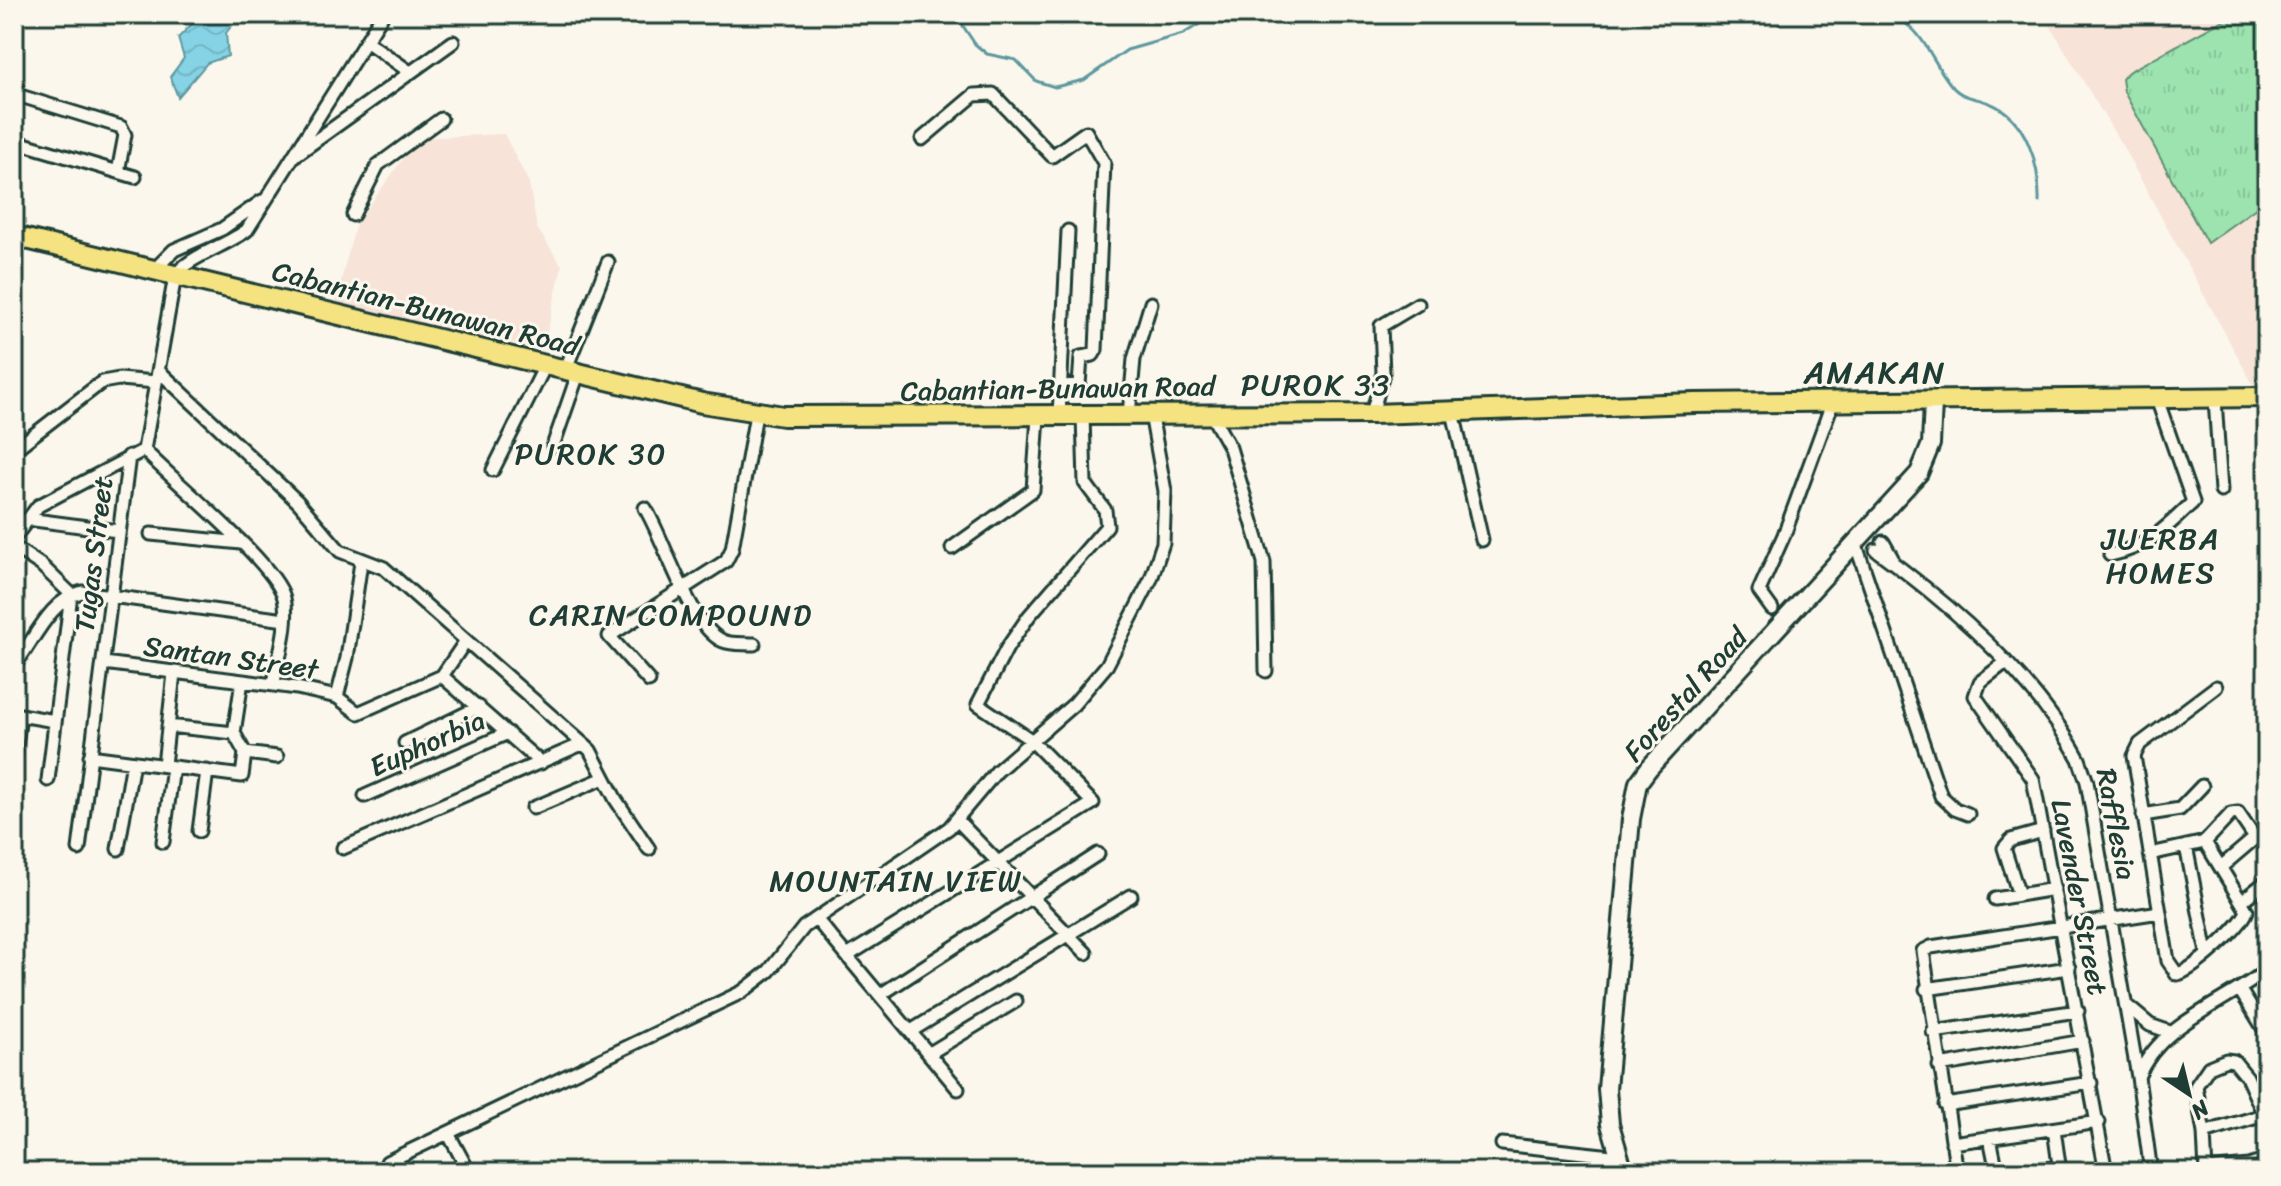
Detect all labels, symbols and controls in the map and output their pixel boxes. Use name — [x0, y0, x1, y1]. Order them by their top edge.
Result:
street label: Cabantian-Bunawan Road — [267, 247, 587, 371]
district label: AMAKAN — [1803, 344, 1946, 401]
district label: PUROK 33 — [1241, 358, 1391, 412]
street label: Cabantian-Bunawan Road — [900, 361, 1218, 416]
district label: PUROK 30 — [514, 427, 668, 481]
street label: Tugas Street — [60, 473, 127, 635]
district label: JUERBA HOMES — [2100, 512, 2221, 600]
district label: CARIN COMPOUND — [529, 588, 813, 642]
street label: Forestal Road — [1611, 614, 1762, 773]
street label: Santan Street — [140, 621, 323, 694]
street label: Euphorbia — [361, 696, 493, 791]
street label: Rafflesia — [2082, 764, 2151, 884]
street label: Lavender Street — [2036, 795, 2123, 999]
district label: MOUNTAIN VIEW — [769, 854, 1023, 908]
north arrow — [2149, 1054, 2229, 1134]
text: N — [2182, 1089, 2218, 1131]

